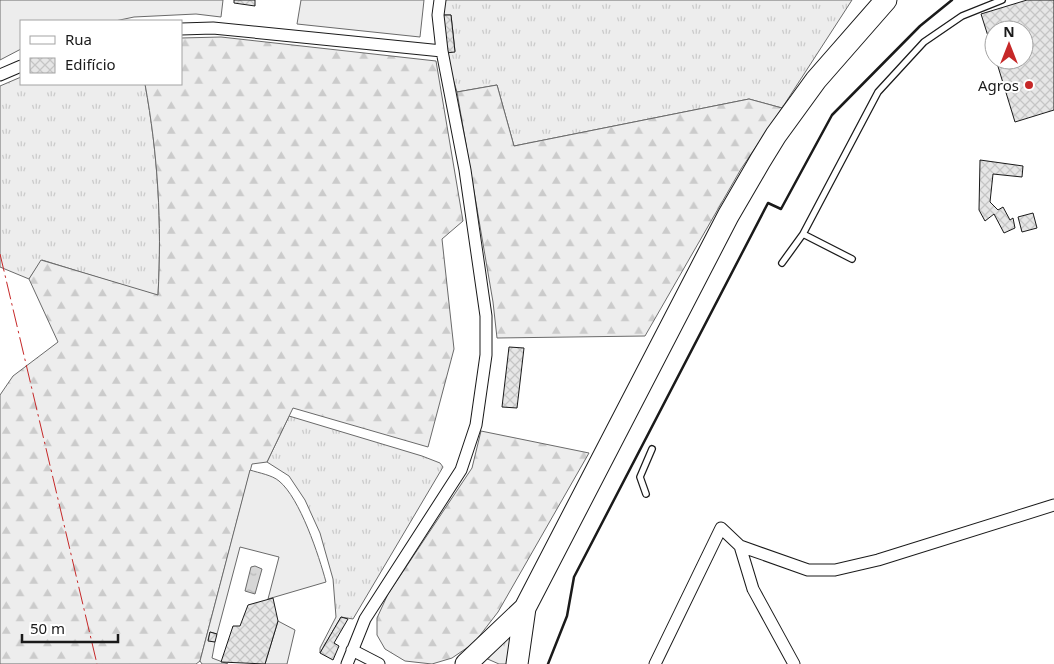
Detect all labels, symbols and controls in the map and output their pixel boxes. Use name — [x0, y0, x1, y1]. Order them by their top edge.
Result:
legend — [20, 20, 182, 85]
north arrow — [984, 20, 1034, 70]
text: N — [1003, 22, 1015, 41]
text: Rua — [65, 29, 92, 49]
text: Edifício — [65, 54, 116, 74]
place label: Agros — [978, 75, 1019, 95]
marker: Agros — [1023, 79, 1035, 91]
scale bar — [22, 612, 119, 644]
text: 50 m — [30, 618, 65, 638]

